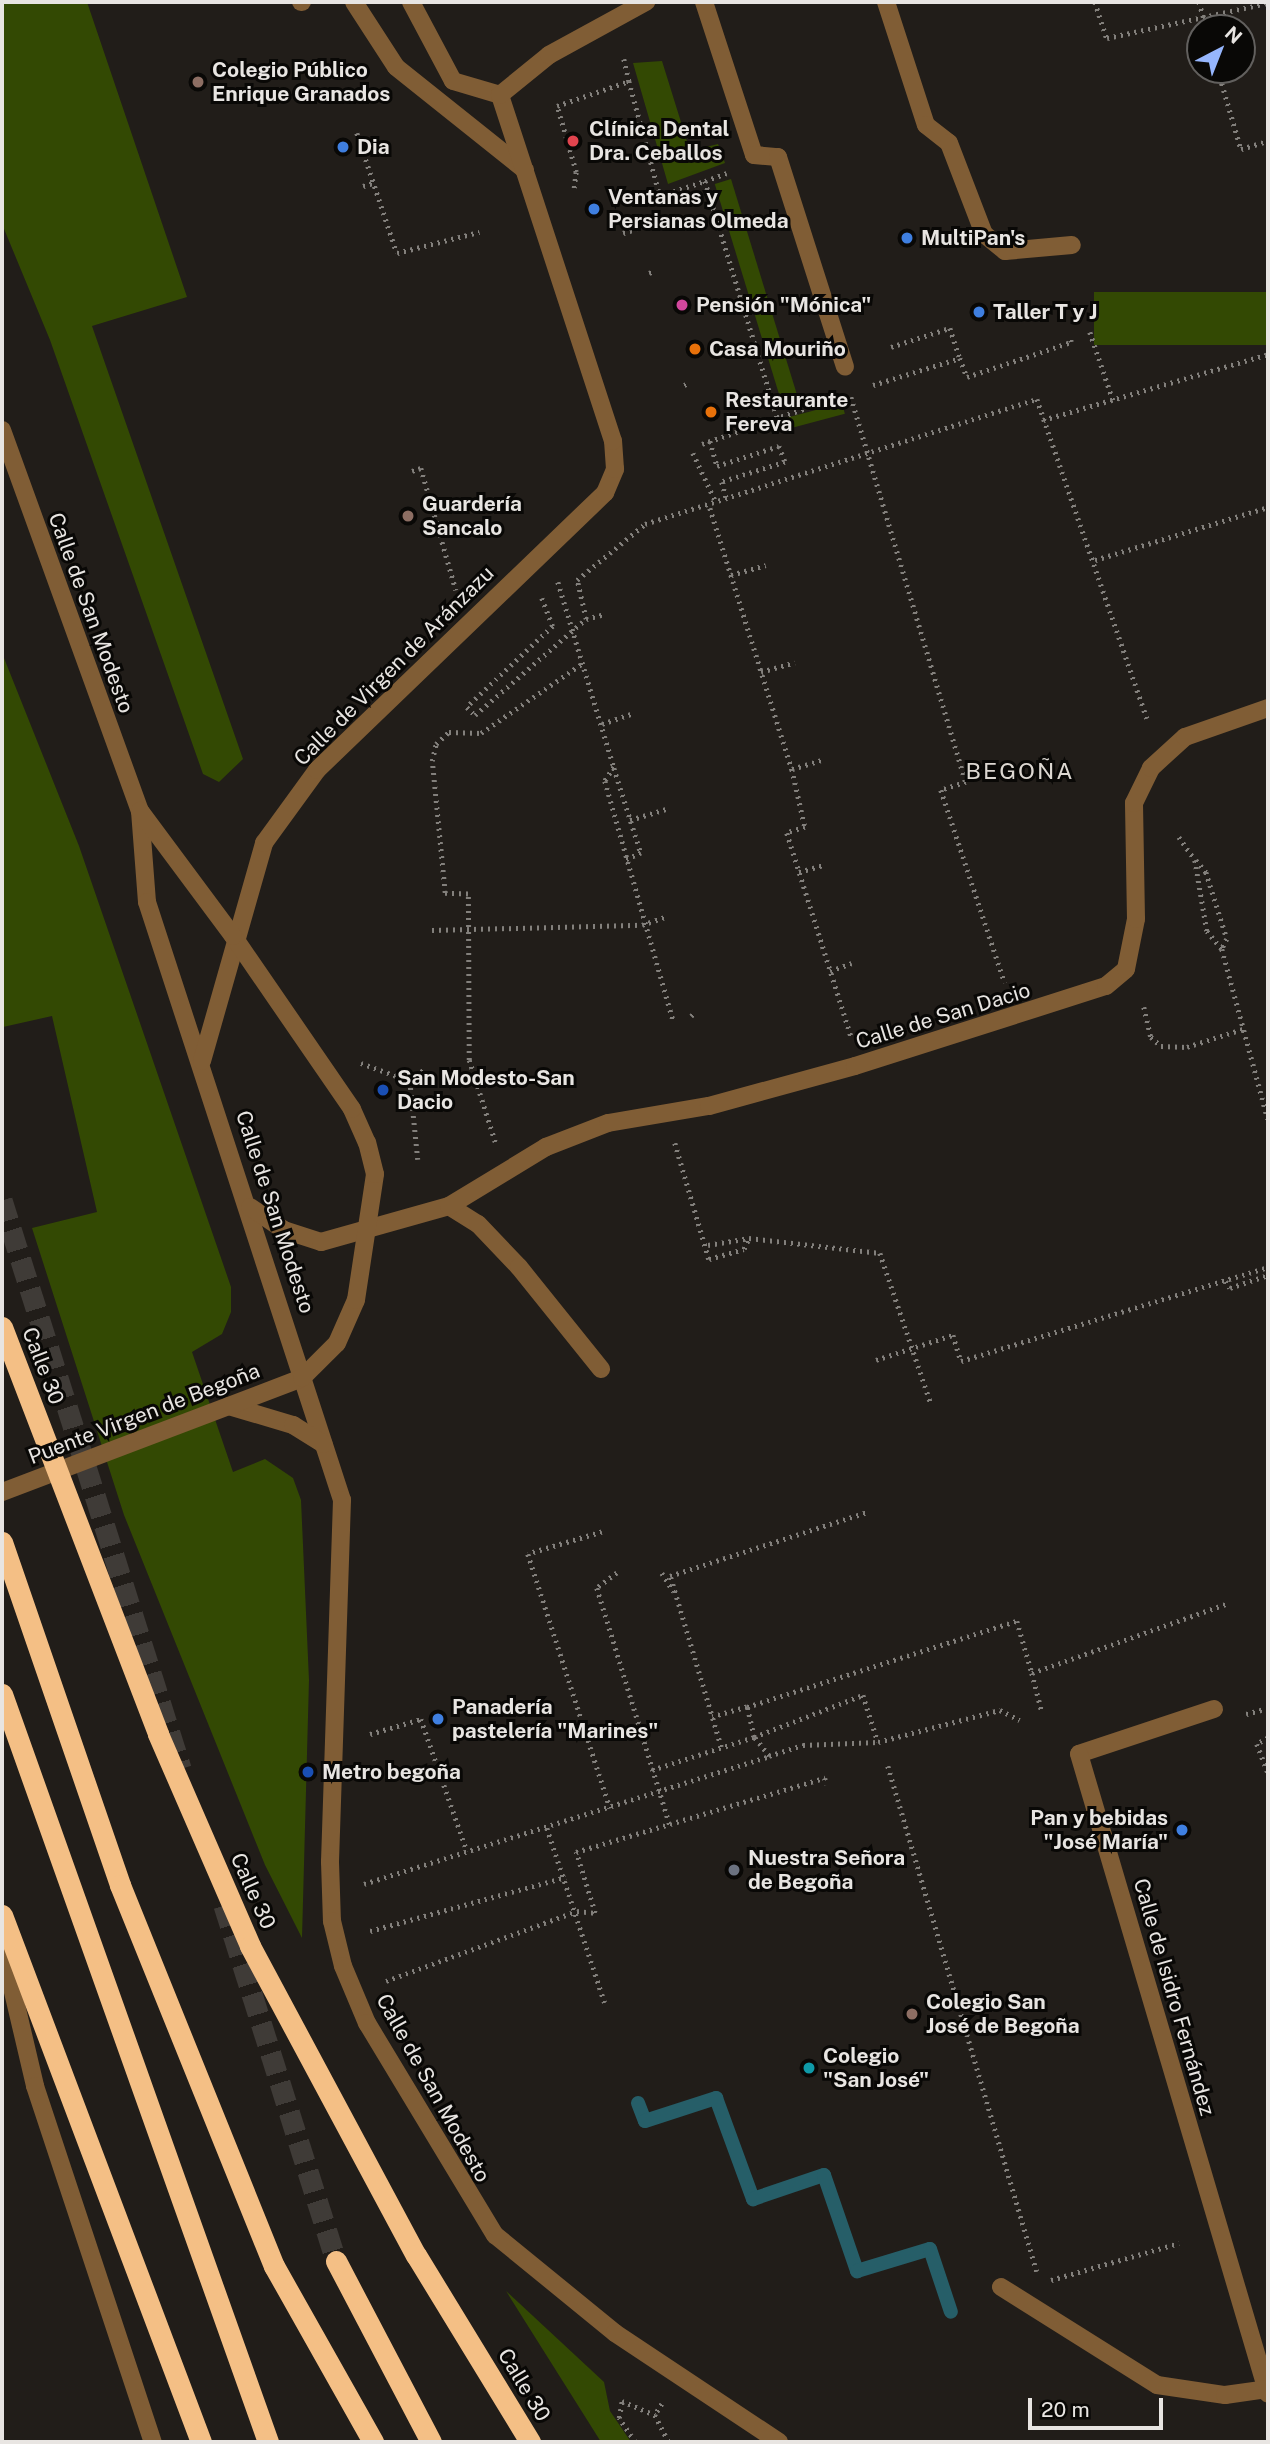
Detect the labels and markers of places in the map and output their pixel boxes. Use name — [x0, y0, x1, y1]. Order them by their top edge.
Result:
place label: Colegio Público Enrique Granados — [212, 57, 390, 107]
marker: Colegio Público Enrique Granados — [190, 74, 206, 90]
place label: Clínica Dental Dra. Ceballos — [589, 116, 729, 166]
marker: Clínica Dental Dra. Ceballos — [563, 131, 583, 151]
place label: Dia — [357, 134, 390, 160]
marker: Dia — [335, 139, 351, 155]
place label: Ventanas y Persianas Olmeda — [608, 184, 789, 234]
marker: Ventanas y Persianas Olmeda — [586, 201, 602, 217]
place label: MultiPan's — [921, 225, 1025, 251]
marker: MultiPan's — [899, 230, 915, 246]
place label: Pensión "Mónica" — [696, 292, 871, 318]
marker: Pensión "Mónica" — [674, 297, 690, 313]
place label: Taller T y J — [993, 299, 1098, 325]
marker: Taller T y J — [971, 304, 987, 320]
place label: Casa Mouriño — [709, 336, 846, 362]
marker: Casa Mouriño — [687, 341, 703, 357]
place label: Restaurante Fereva — [725, 387, 848, 437]
marker: Restaurante Fereva — [703, 404, 719, 420]
place label: Guardería Sancalo — [422, 491, 522, 541]
marker: Guardería Sancalo — [400, 508, 416, 524]
place label: San Modesto-San Dacio — [397, 1065, 575, 1115]
marker: San Modesto-San Dacio — [375, 1082, 391, 1098]
place label: Panadería pastelería "Marines" — [452, 1694, 658, 1744]
marker: Panadería pastelería "Marines" — [430, 1711, 446, 1727]
place label: Metro begoña — [322, 1759, 461, 1785]
marker: Metro begoña — [300, 1764, 316, 1780]
place label: Pan y bebidas "José María" — [1030, 1805, 1168, 1855]
marker: Pan y bebidas "José María" — [1174, 1822, 1190, 1838]
place label: Nuestra Señora de Begoña — [748, 1845, 905, 1895]
marker: Nuestra Señora de Begoña — [726, 1862, 742, 1878]
place label: Colegio San José de Begoña — [926, 1989, 1080, 2039]
marker: Colegio San José de Begoña — [904, 2006, 920, 2022]
place label: Colegio "San José" — [823, 2043, 929, 2093]
marker: Colegio "San José" — [801, 2060, 817, 2076]

